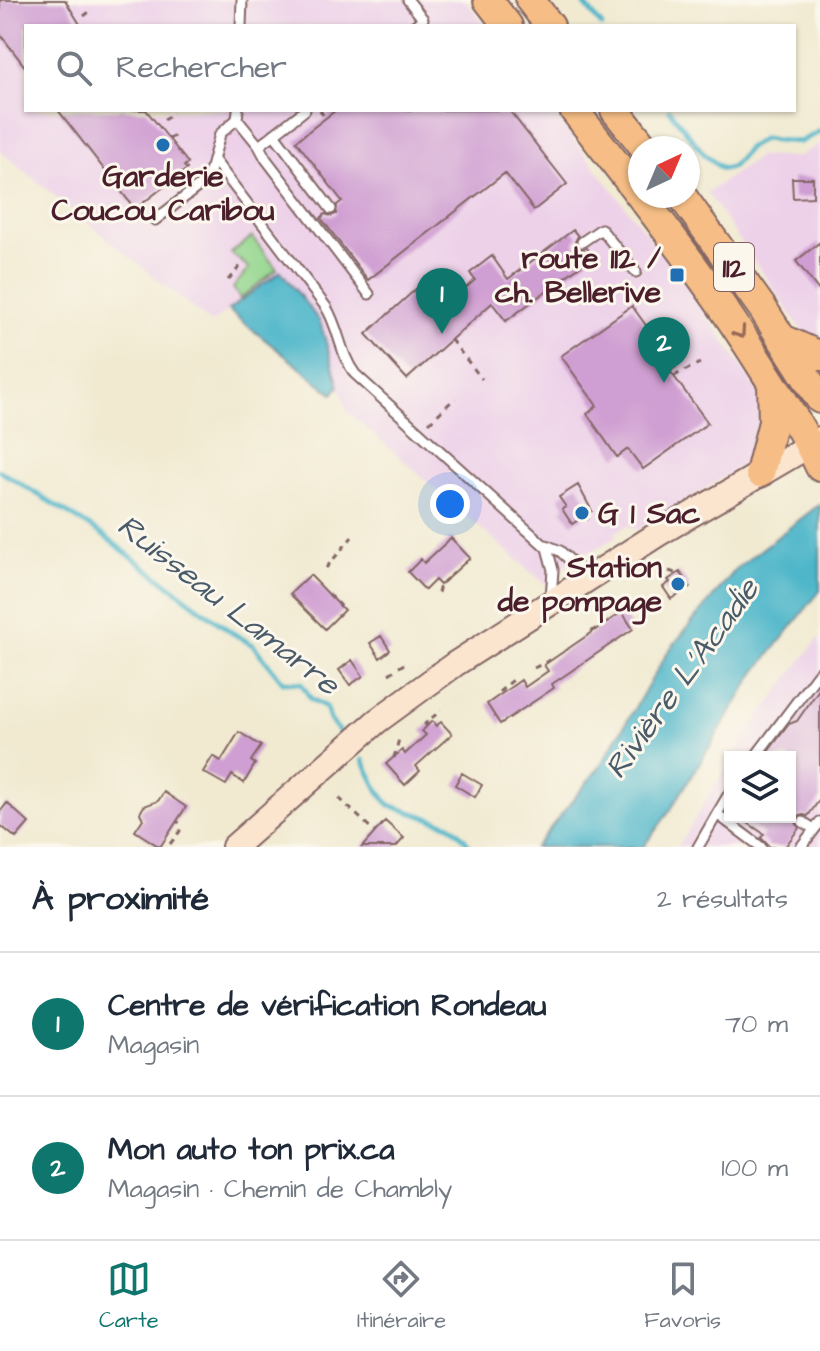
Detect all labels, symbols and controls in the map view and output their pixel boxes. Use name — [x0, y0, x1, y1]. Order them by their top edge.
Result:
search box — [24, 24, 796, 112]
icon: search — [52, 46, 96, 90]
text: Rechercher — [116, 47, 287, 89]
marker: Garderie Coucou Caribou — [154, 136, 172, 154]
north arrow — [628, 136, 700, 208]
place label: Garderie Coucou Caribou — [51, 156, 275, 232]
place label: route 112 / ch. Bellerive — [495, 238, 661, 314]
road number: 112 — [714, 243, 754, 291]
marker: route 112 / ch. Bellerive — [668, 266, 686, 284]
pin: 1 — [416, 268, 468, 334]
pin: 2 — [638, 317, 690, 383]
one-way arrow — [731, 325, 746, 339]
your location — [430, 484, 470, 524]
place label: G 1 Sac — [598, 493, 700, 535]
water label: Ruisseau Lamarre — [107, 504, 350, 707]
marker: G 1 Sac — [573, 504, 591, 522]
place label: Station de pompage — [497, 547, 662, 625]
water label: Rivière L'Acadie — [594, 568, 771, 788]
marker: Station de pompage — [669, 575, 687, 593]
map controls — [724, 751, 796, 823]
button: layers — [724, 751, 796, 823]
text: À proximité — [32, 875, 209, 923]
text: 2 résultats — [657, 881, 788, 917]
text: Centre de vérification Rondeau — [108, 985, 546, 1027]
text: 1 — [56, 1006, 60, 1042]
text: 70 m — [725, 1006, 788, 1042]
text: Magasin — [108, 1027, 199, 1063]
text: Mon auto ton prix.ca — [108, 1129, 395, 1171]
text: 2 — [51, 1150, 65, 1186]
text: 100 m — [721, 1150, 788, 1186]
text: Magasin · Chemin de Chambly — [108, 1171, 452, 1207]
tab: Carte — [99, 1257, 159, 1336]
tab: Itinéraire — [357, 1257, 446, 1336]
tab: Favoris — [644, 1257, 721, 1336]

